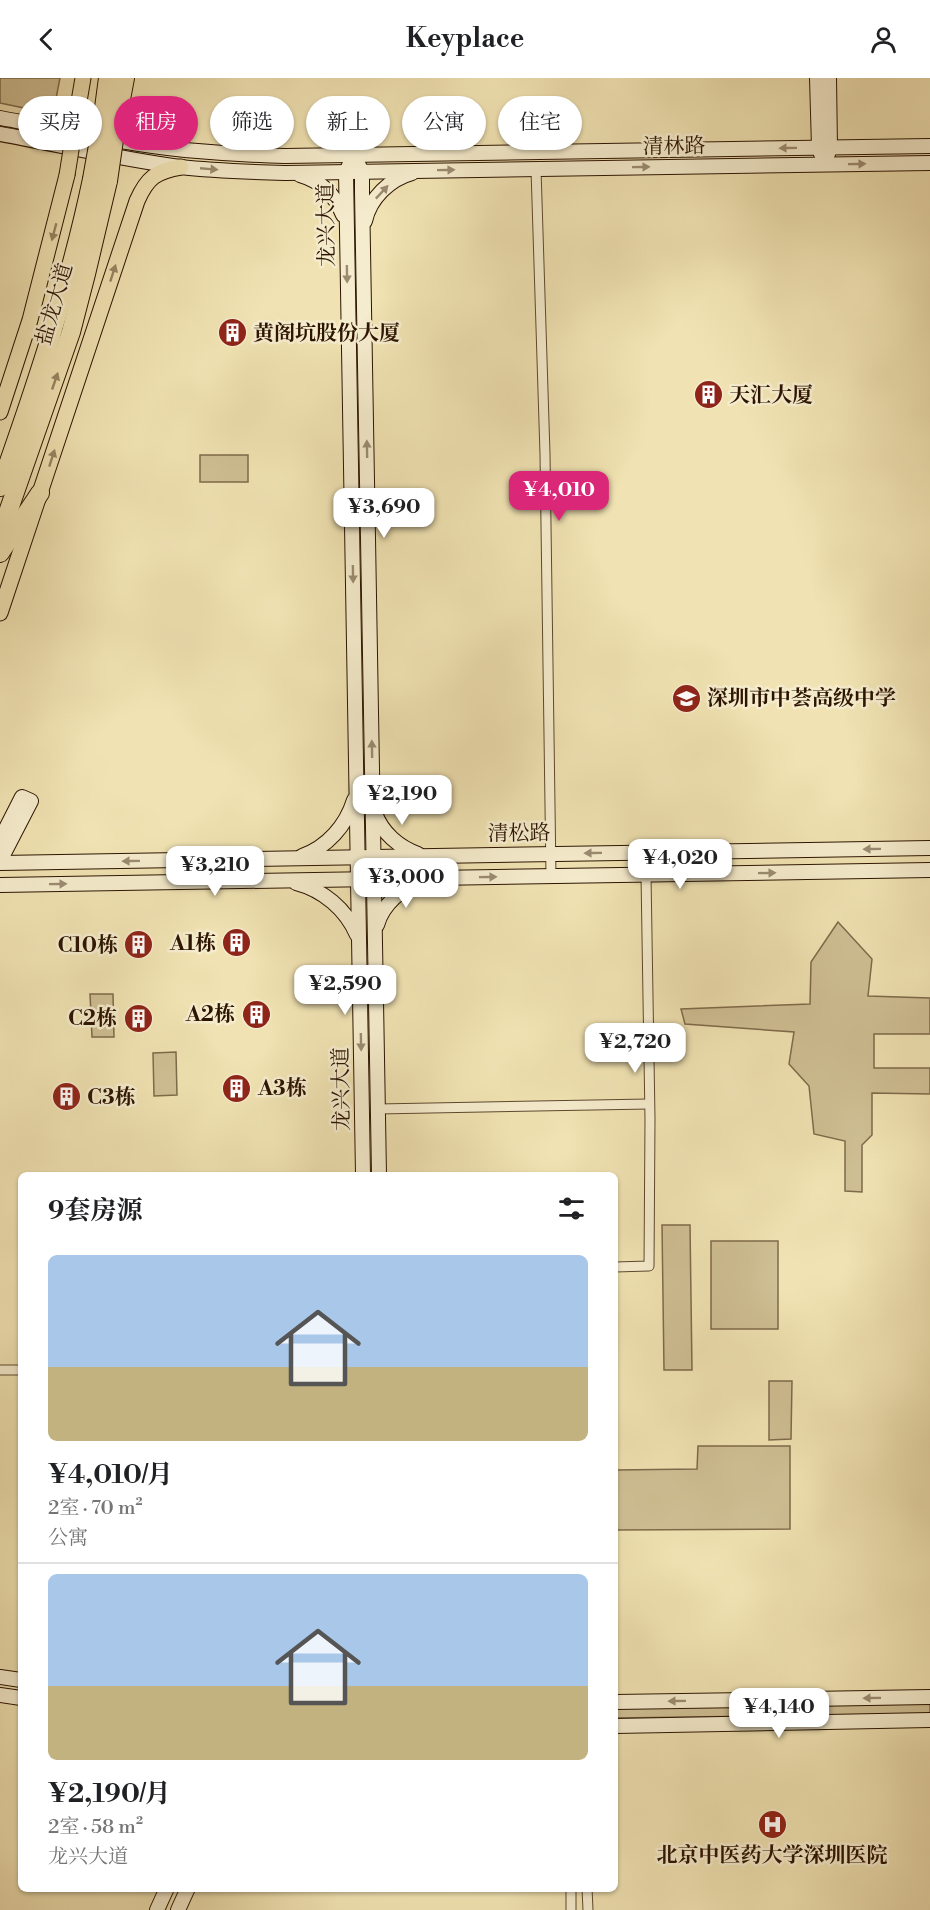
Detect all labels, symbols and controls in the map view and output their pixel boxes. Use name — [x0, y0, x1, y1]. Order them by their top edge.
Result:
text: Keyplace — [406, 22, 524, 56]
icon: back — [30, 23, 63, 56]
icon: person — [867, 23, 900, 56]
chip: 买房 — [18, 96, 102, 150]
chip: 租房 — [114, 96, 198, 150]
chip: 筛选 — [210, 96, 294, 150]
chip: 新上 — [306, 96, 390, 150]
chip: 公寓 — [402, 96, 486, 150]
chip: 住宅 — [498, 96, 582, 150]
street label: 清林路 — [642, 133, 706, 161]
one-way arrow — [778, 143, 797, 153]
one-way arrow — [848, 159, 867, 169]
one-way arrow — [632, 162, 651, 172]
one-way arrow — [199, 164, 218, 174]
one-way arrow — [437, 165, 456, 175]
street label: 龙兴大道 — [313, 183, 341, 267]
one-way arrow — [375, 185, 389, 200]
one-way arrow — [48, 222, 58, 241]
street label: 盐龙大道 — [31, 260, 79, 348]
one-way arrow — [109, 264, 119, 282]
one-way arrow — [343, 265, 352, 284]
building icon: 黄阁坑股份大厦 — [216, 317, 248, 349]
place label: 黄阁坑股份大厦 — [253, 321, 400, 347]
one-way arrow — [50, 372, 60, 390]
building icon: 天汇大厦 — [692, 379, 724, 411]
place label: 天汇大厦 — [729, 383, 813, 409]
one-way arrow — [362, 439, 371, 458]
one-way arrow — [47, 449, 57, 467]
pin: ¥4,010 — [510, 471, 608, 522]
text: ¥4,010 — [523, 478, 595, 503]
pin: ¥3,690 — [335, 488, 433, 539]
text: ¥3,690 — [347, 495, 421, 520]
one-way arrow — [348, 565, 357, 584]
school or university icon: 深圳市中荟高级中学 — [670, 682, 702, 714]
place label: 深圳市中荟高级中学 — [707, 686, 896, 712]
one-way arrow — [367, 739, 377, 758]
pin: ¥2,190 — [353, 775, 451, 826]
text: ¥2,190 — [367, 782, 437, 807]
street label: 清松路 — [487, 820, 551, 848]
pin: ¥4,020 — [631, 839, 729, 890]
one-way arrow — [862, 844, 881, 854]
pin: ¥3,210 — [166, 846, 264, 897]
text: ¥4,020 — [642, 846, 718, 871]
one-way arrow — [583, 848, 602, 858]
text: ¥3,210 — [180, 853, 250, 878]
one-way arrow — [122, 856, 141, 866]
pin: ¥3,000 — [357, 858, 455, 909]
text: ¥3,000 — [367, 865, 445, 890]
one-way arrow — [758, 868, 777, 878]
one-way arrow — [479, 873, 498, 882]
one-way arrow — [49, 879, 68, 889]
building icon: A1栋 — [221, 927, 253, 959]
building icon: C10栋 — [123, 929, 155, 961]
place label: A1栋 — [169, 931, 216, 957]
place label: C10栋 — [57, 933, 118, 959]
pin: ¥2,590 — [296, 965, 394, 1016]
text: ¥2,590 — [308, 972, 382, 997]
building icon: A2栋 — [240, 998, 272, 1030]
building icon: C2栋 — [122, 1002, 154, 1034]
place label: A2栋 — [185, 1002, 235, 1028]
place label: C2栋 — [68, 1006, 117, 1032]
pin: ¥2,720 — [586, 1023, 684, 1074]
text: ¥2,720 — [599, 1030, 671, 1055]
one-way arrow — [356, 1032, 366, 1051]
street label: 龙兴大道 — [328, 1047, 356, 1131]
building icon: A3栋 — [221, 1072, 253, 1104]
place label: A3栋 — [257, 1076, 307, 1102]
building icon: C3栋 — [50, 1081, 82, 1113]
place label: C3栋 — [87, 1085, 136, 1111]
icon: filters — [555, 1192, 588, 1225]
text: 9套房源 — [48, 1195, 142, 1227]
icon: home — [264, 1294, 372, 1402]
text: ¥4,010/月 — [48, 1459, 173, 1491]
text: 2室 · 70 m² — [48, 1496, 142, 1521]
text: 公寓 — [48, 1526, 88, 1551]
icon: home — [264, 1613, 372, 1721]
pin: ¥4,140 — [730, 1688, 828, 1739]
one-way arrow — [862, 1693, 881, 1702]
text: ¥4,140 — [743, 1695, 815, 1720]
one-way arrow — [667, 1696, 686, 1706]
text: ¥2,190/月 — [48, 1778, 171, 1810]
hospital icon: 北京中医药大学深圳医院 — [756, 1808, 788, 1840]
text: 2室 · 58 m² — [48, 1815, 143, 1840]
place label: 北京中医药大学深圳医院 — [657, 1843, 888, 1869]
text: 龙兴大道 — [48, 1845, 128, 1870]

